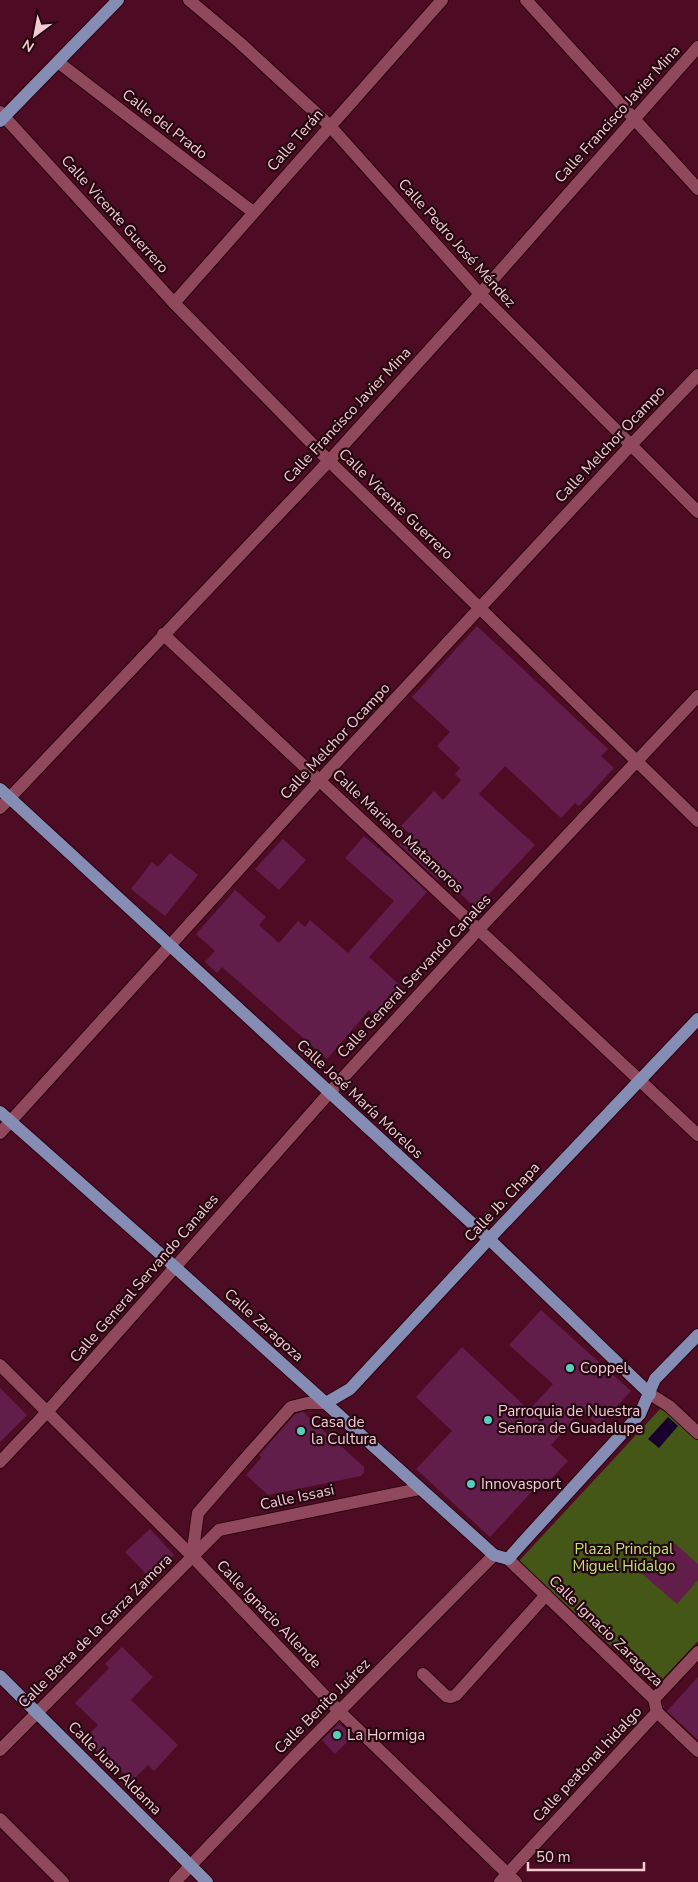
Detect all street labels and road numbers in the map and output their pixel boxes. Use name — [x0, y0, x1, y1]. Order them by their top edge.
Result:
street label: Calle Francisco Javier Mina — [550, 41, 684, 187]
street label: Calle del Prado — [118, 84, 212, 164]
street label: Calle Terán — [262, 105, 328, 175]
street label: Calle Vicente Guerrero — [57, 151, 173, 277]
street label: Calle Pedro José Méndez — [394, 174, 520, 312]
street label: Calle Francisco Javier Mina — [279, 343, 415, 487]
street label: Calle Melchor Ocampo — [551, 381, 669, 507]
street label: Calle Vicente Guerrero — [334, 444, 458, 564]
street label: Calle Melchor Ocampo — [276, 678, 394, 804]
street label: Calle Mariano Matamoros — [328, 765, 468, 897]
street label: Calle General Servando Canales — [333, 890, 495, 1062]
street label: Calle José María Morelos — [292, 1035, 428, 1163]
street label: Calle Jb. Chapa — [460, 1158, 544, 1246]
street label: Calle General Servando Canales — [65, 1189, 223, 1367]
street label: Calle Zaragoza — [220, 1284, 308, 1366]
street label: Calle Issasi — [258, 1479, 336, 1515]
street label: Calle Berta de la Garza Zamora — [14, 1550, 176, 1712]
street label: Calle Ignacio Allende — [212, 1556, 326, 1672]
street label: Calle Ignacio Zaragoza — [544, 1571, 668, 1691]
street label: Calle Benito Juárez — [270, 1654, 374, 1758]
street label: Calle peatonal hidalgo — [528, 1702, 646, 1826]
street label: Calle Juan Aldama — [64, 1717, 166, 1819]

